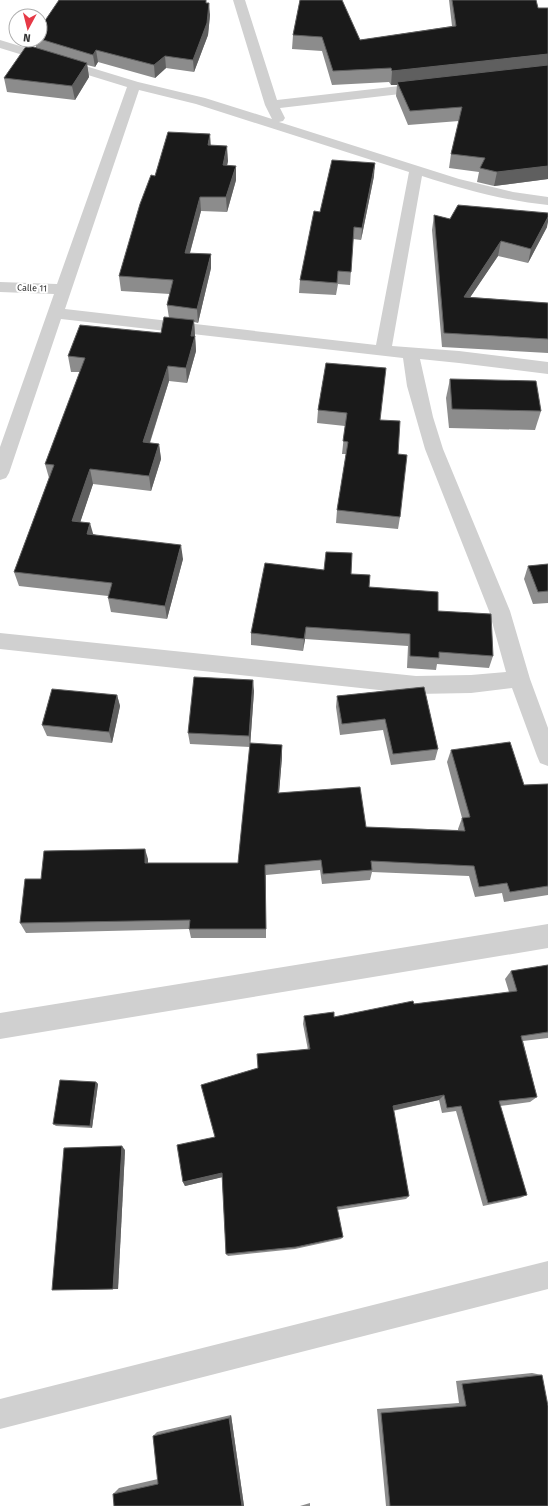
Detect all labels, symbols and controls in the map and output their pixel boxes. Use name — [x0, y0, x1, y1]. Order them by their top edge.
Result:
north arrow — [8, 8, 48, 48]
text: N — [22, 31, 31, 44]
street label: Calle 11 — [17, 282, 47, 294]

